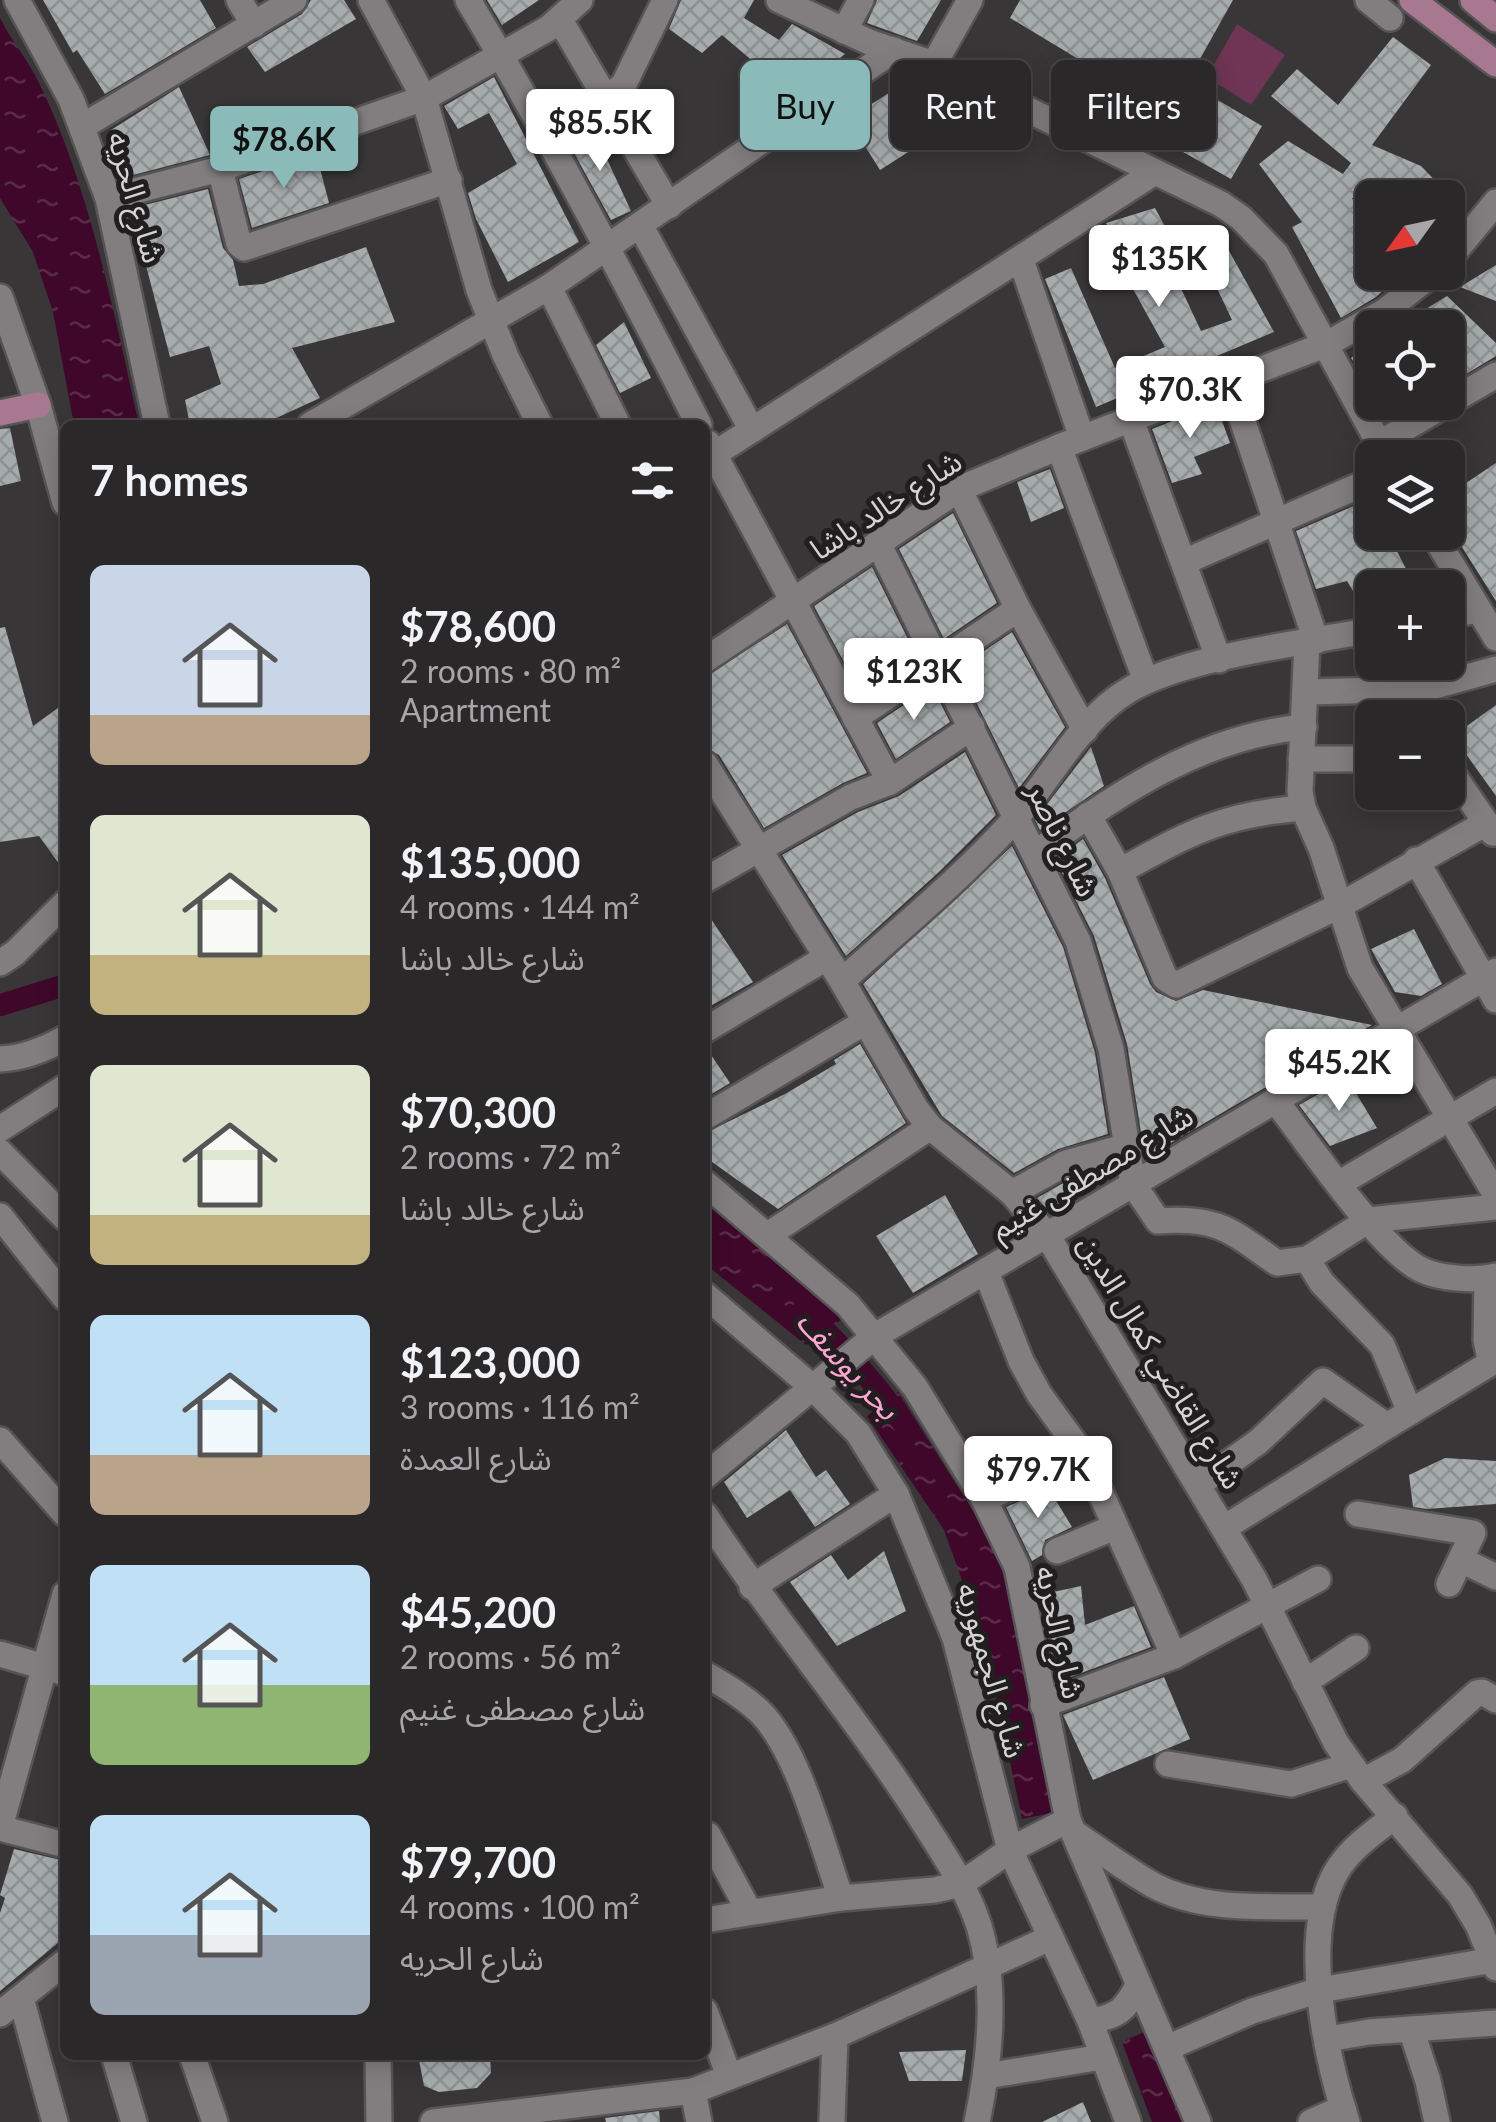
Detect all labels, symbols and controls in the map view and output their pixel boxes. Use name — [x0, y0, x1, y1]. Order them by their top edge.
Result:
chip: Buy — [740, 60, 870, 150]
chip: Rent — [890, 60, 1031, 150]
chip: Filters — [1051, 60, 1216, 150]
pin: $85.5K — [519, 89, 681, 174]
text: $85.5K — [548, 102, 652, 141]
pin: $78.6K — [203, 106, 365, 191]
text: $78.6K — [232, 119, 336, 158]
street label: شارع الحريه — [95, 127, 173, 268]
north arrow — [1355, 180, 1465, 290]
map controls — [1355, 180, 1465, 810]
pin: $135K — [1089, 225, 1229, 310]
text: $135K — [1111, 238, 1207, 277]
button: locate — [1355, 310, 1465, 420]
pin: $70.3K — [1109, 356, 1271, 441]
text: $70.3K — [1138, 369, 1242, 408]
button: layers — [1355, 440, 1465, 550]
street label: شارع خالد باشا — [803, 442, 971, 571]
icon: filters — [625, 453, 680, 508]
text: 7 homes — [90, 455, 248, 505]
button: + — [1355, 570, 1465, 680]
text: $78,600 — [400, 601, 556, 651]
icon: home — [170, 605, 290, 725]
pin: $123K — [844, 638, 984, 723]
text: 2 rooms · 80 m² — [400, 651, 621, 690]
text: $123K — [866, 651, 962, 690]
text: Apartment — [400, 690, 551, 729]
button: − — [1355, 700, 1465, 810]
street label: شارع ناصر — [1015, 775, 1107, 904]
text: $135,000 — [400, 837, 580, 887]
icon: home — [170, 855, 290, 975]
text: 4 rooms · 144 m² — [400, 887, 640, 926]
text: شارع خالد باشا — [400, 938, 585, 977]
pin: $45.2K — [1258, 1029, 1420, 1114]
text: $45.2K — [1287, 1042, 1391, 1081]
text: $70,300 — [400, 1087, 556, 1137]
street label: شارع مصطفى غنيم — [983, 1096, 1202, 1252]
icon: home — [170, 1105, 290, 1225]
text: 2 rooms · 72 m² — [400, 1137, 621, 1176]
text: شارع خالد باشا — [400, 1188, 585, 1227]
street label: شارع القاضي كمال الدين — [1066, 1227, 1252, 1498]
water label: بحر يوسف — [789, 1301, 909, 1428]
text: $123,000 — [400, 1337, 580, 1387]
icon: home — [170, 1355, 290, 1475]
text: 3 rooms · 116 m² — [400, 1387, 640, 1426]
pin: $79.7K — [957, 1436, 1119, 1521]
text: شارع العمدة — [400, 1438, 552, 1477]
text: $79.7K — [986, 1449, 1090, 1488]
street label: شارع الحريه — [1024, 1562, 1093, 1703]
street label: شارع الجمهوريه — [945, 1578, 1035, 1763]
text: $45,200 — [400, 1587, 556, 1637]
icon: home — [170, 1605, 290, 1725]
text: 2 rooms · 56 m² — [400, 1637, 621, 1676]
text: شارع مصطفى غنيم — [400, 1688, 645, 1727]
text: $79,700 — [400, 1837, 556, 1887]
icon: home — [170, 1855, 290, 1975]
text: 4 rooms · 100 m² — [400, 1887, 640, 1926]
text: شارع الحريه — [400, 1938, 544, 1977]

